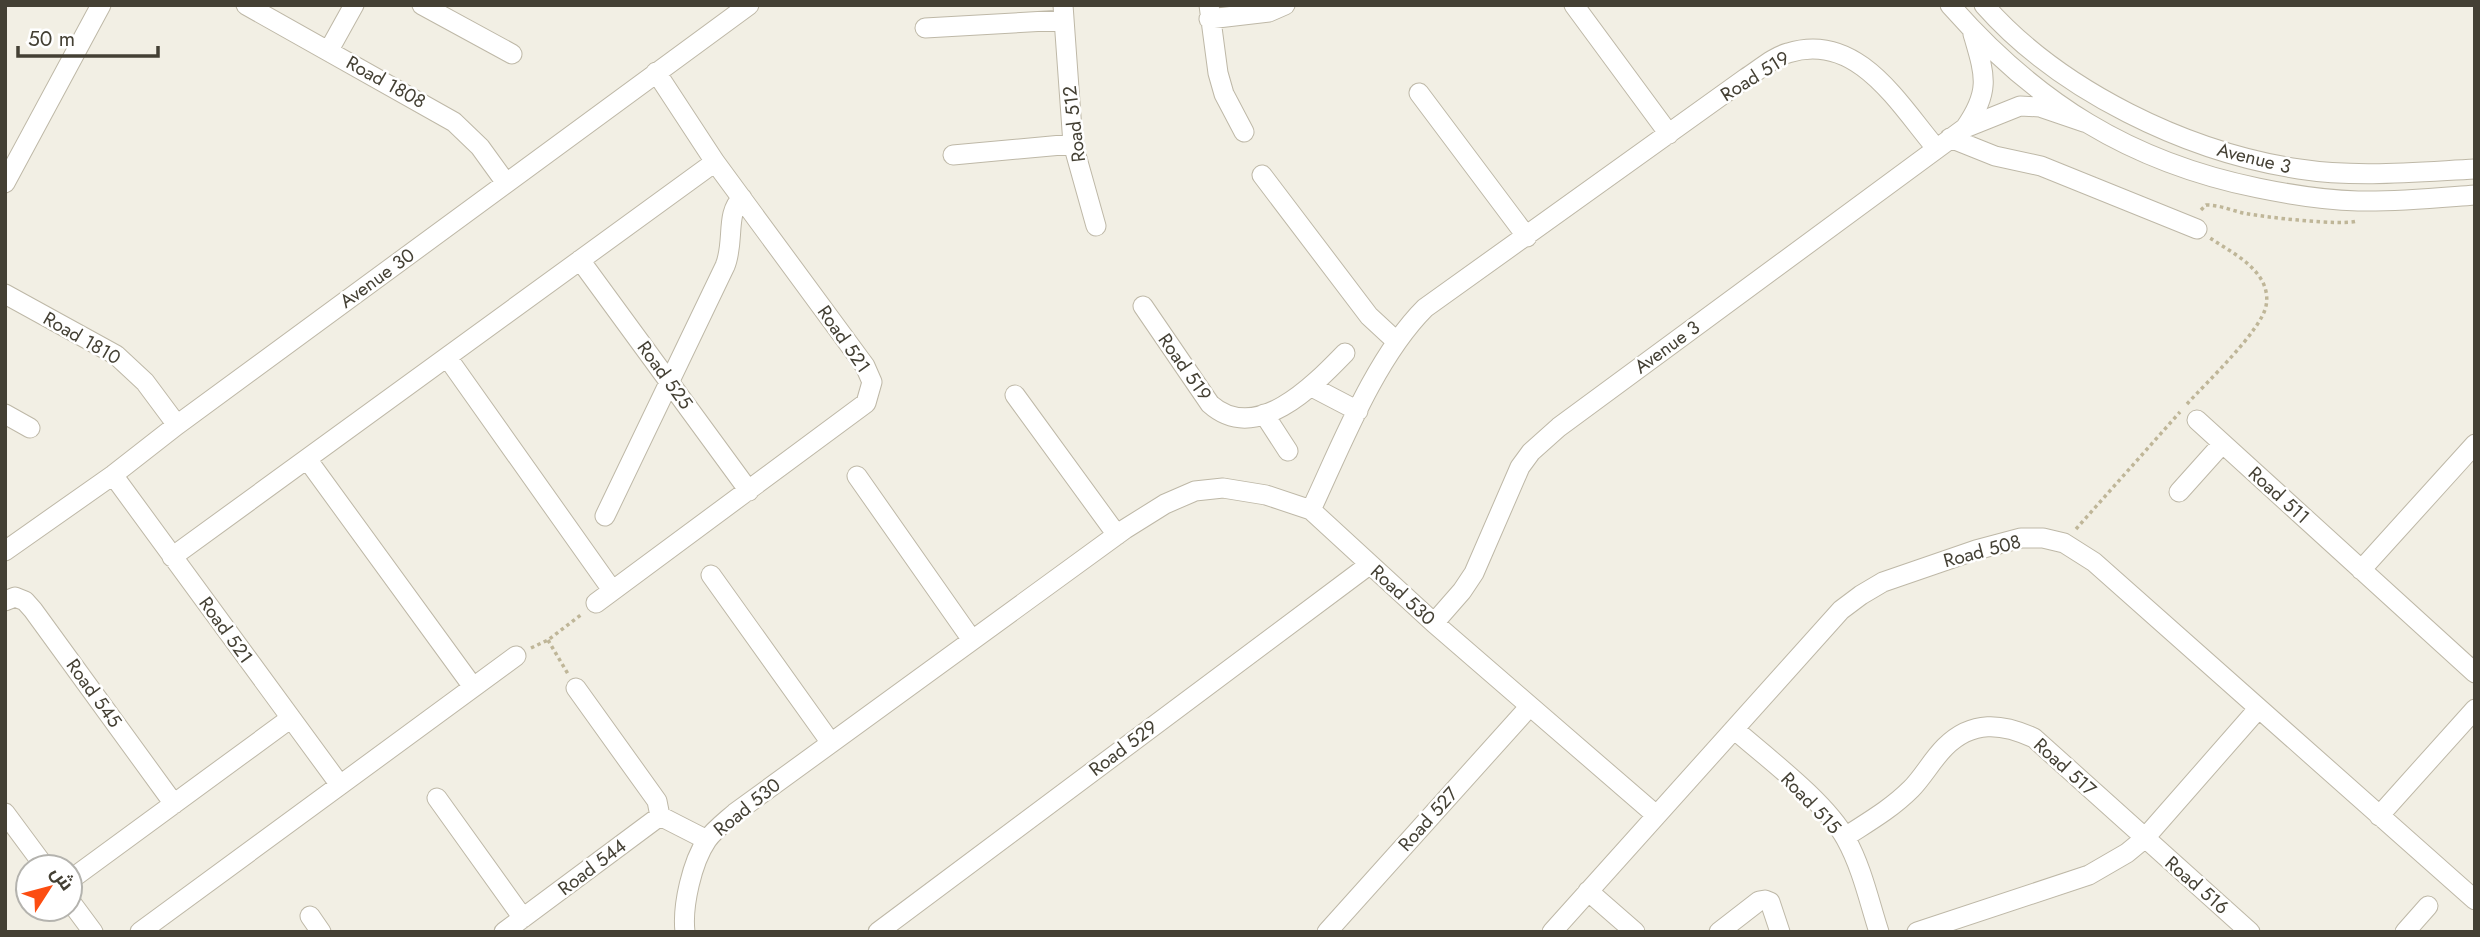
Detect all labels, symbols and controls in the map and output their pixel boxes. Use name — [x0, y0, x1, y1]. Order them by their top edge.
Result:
scale bar — [18, 14, 158, 58]
text: 50 m — [28, 24, 75, 54]
street label: Road 519 — [1715, 44, 1795, 108]
street label: Road 1808 — [341, 49, 431, 115]
street label: Road 512 — [1056, 84, 1092, 164]
street label: Avenue 3 — [2214, 136, 2294, 180]
street label: Avenue 30 — [334, 242, 420, 314]
street label: Road 521 — [811, 300, 877, 378]
street label: Road 1810 — [38, 305, 126, 371]
street label: Avenue 3 — [1629, 314, 1705, 380]
street label: Road 519 — [1152, 328, 1218, 406]
street label: Road 525 — [631, 335, 699, 415]
street label: Road 511 — [2242, 460, 2316, 530]
street label: Road 508 — [1940, 528, 2024, 574]
street label: Road 530 — [1365, 558, 1441, 632]
street label: Road 521 — [193, 591, 259, 669]
street label: Road 545 — [60, 653, 128, 733]
street label: Road 529 — [1083, 713, 1163, 783]
street label: Road 517 — [2028, 732, 2102, 802]
street label: Road 515 — [1775, 766, 1847, 840]
street label: Road 530 — [708, 772, 786, 842]
street label: Road 527 — [1392, 781, 1464, 857]
street label: Road 544 — [552, 832, 632, 902]
street label: Road 516 — [2159, 850, 2235, 920]
north arrow — [14, 853, 84, 923]
text: ش — [44, 861, 80, 896]

